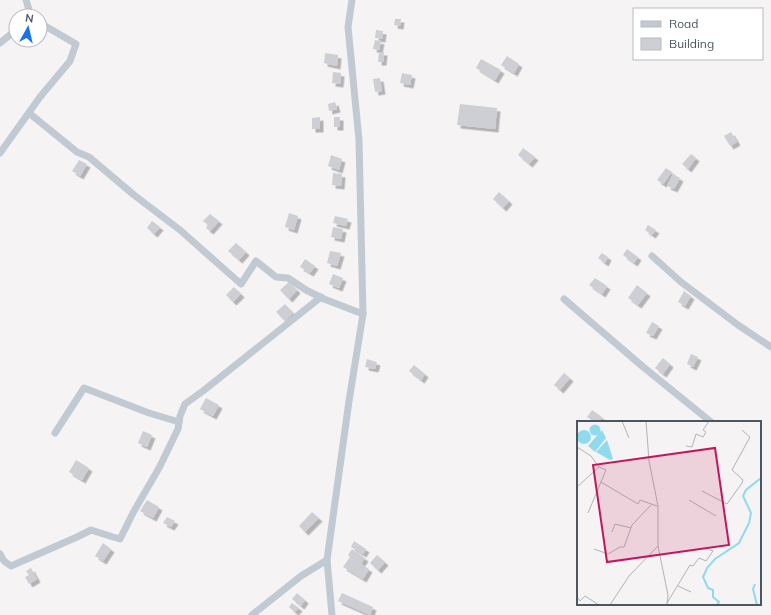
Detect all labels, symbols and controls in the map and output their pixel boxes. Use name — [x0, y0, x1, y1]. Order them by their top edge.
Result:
north arrow — [8, 8, 48, 48]
legend — [633, 8, 763, 60]
text: N — [24, 11, 34, 26]
text: Road — [669, 16, 698, 31]
text: Building — [669, 36, 714, 51]
inset map — [577, 421, 761, 605]

